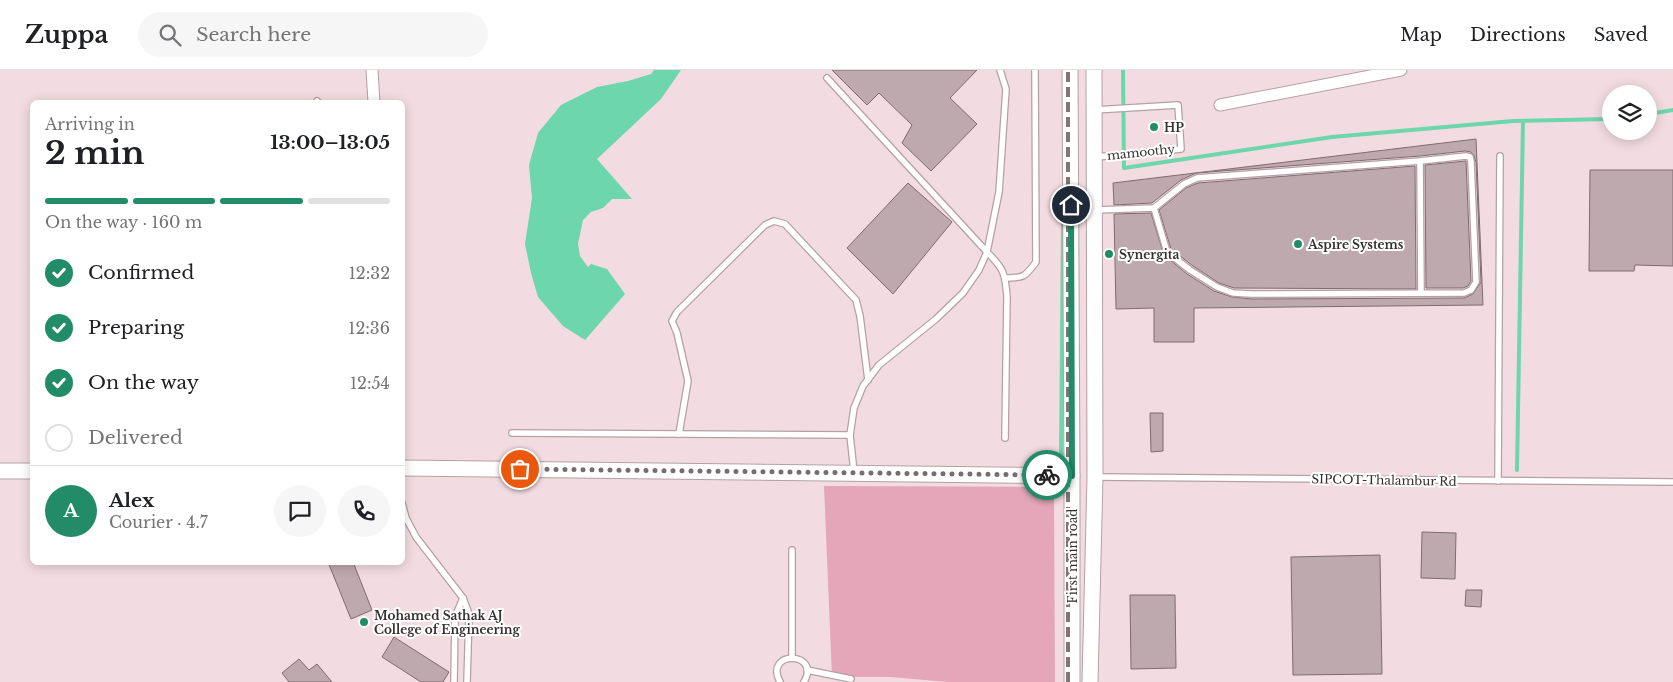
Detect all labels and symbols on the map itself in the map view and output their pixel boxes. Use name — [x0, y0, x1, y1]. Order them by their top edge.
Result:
place label: HP — [1164, 120, 1184, 135]
marker: HP — [1148, 121, 1160, 133]
street label: mamoothy — [1106, 141, 1176, 163]
pin — [1050, 184, 1092, 226]
place label: Aspire Systems — [1307, 237, 1404, 252]
marker: Aspire Systems — [1292, 238, 1304, 250]
place label: Synergita — [1119, 247, 1179, 262]
marker: Synergita — [1103, 248, 1115, 260]
pin — [499, 448, 541, 490]
courier — [1022, 450, 1072, 500]
street label: SIPCOT-Thalambur Rd — [1311, 471, 1457, 489]
street label: First main road — [1065, 509, 1080, 603]
place label: Mohamed Sathak AJ College of Engineering — [374, 608, 521, 637]
marker: Mohamed Sathak AJ College of Engineering — [358, 616, 370, 628]

